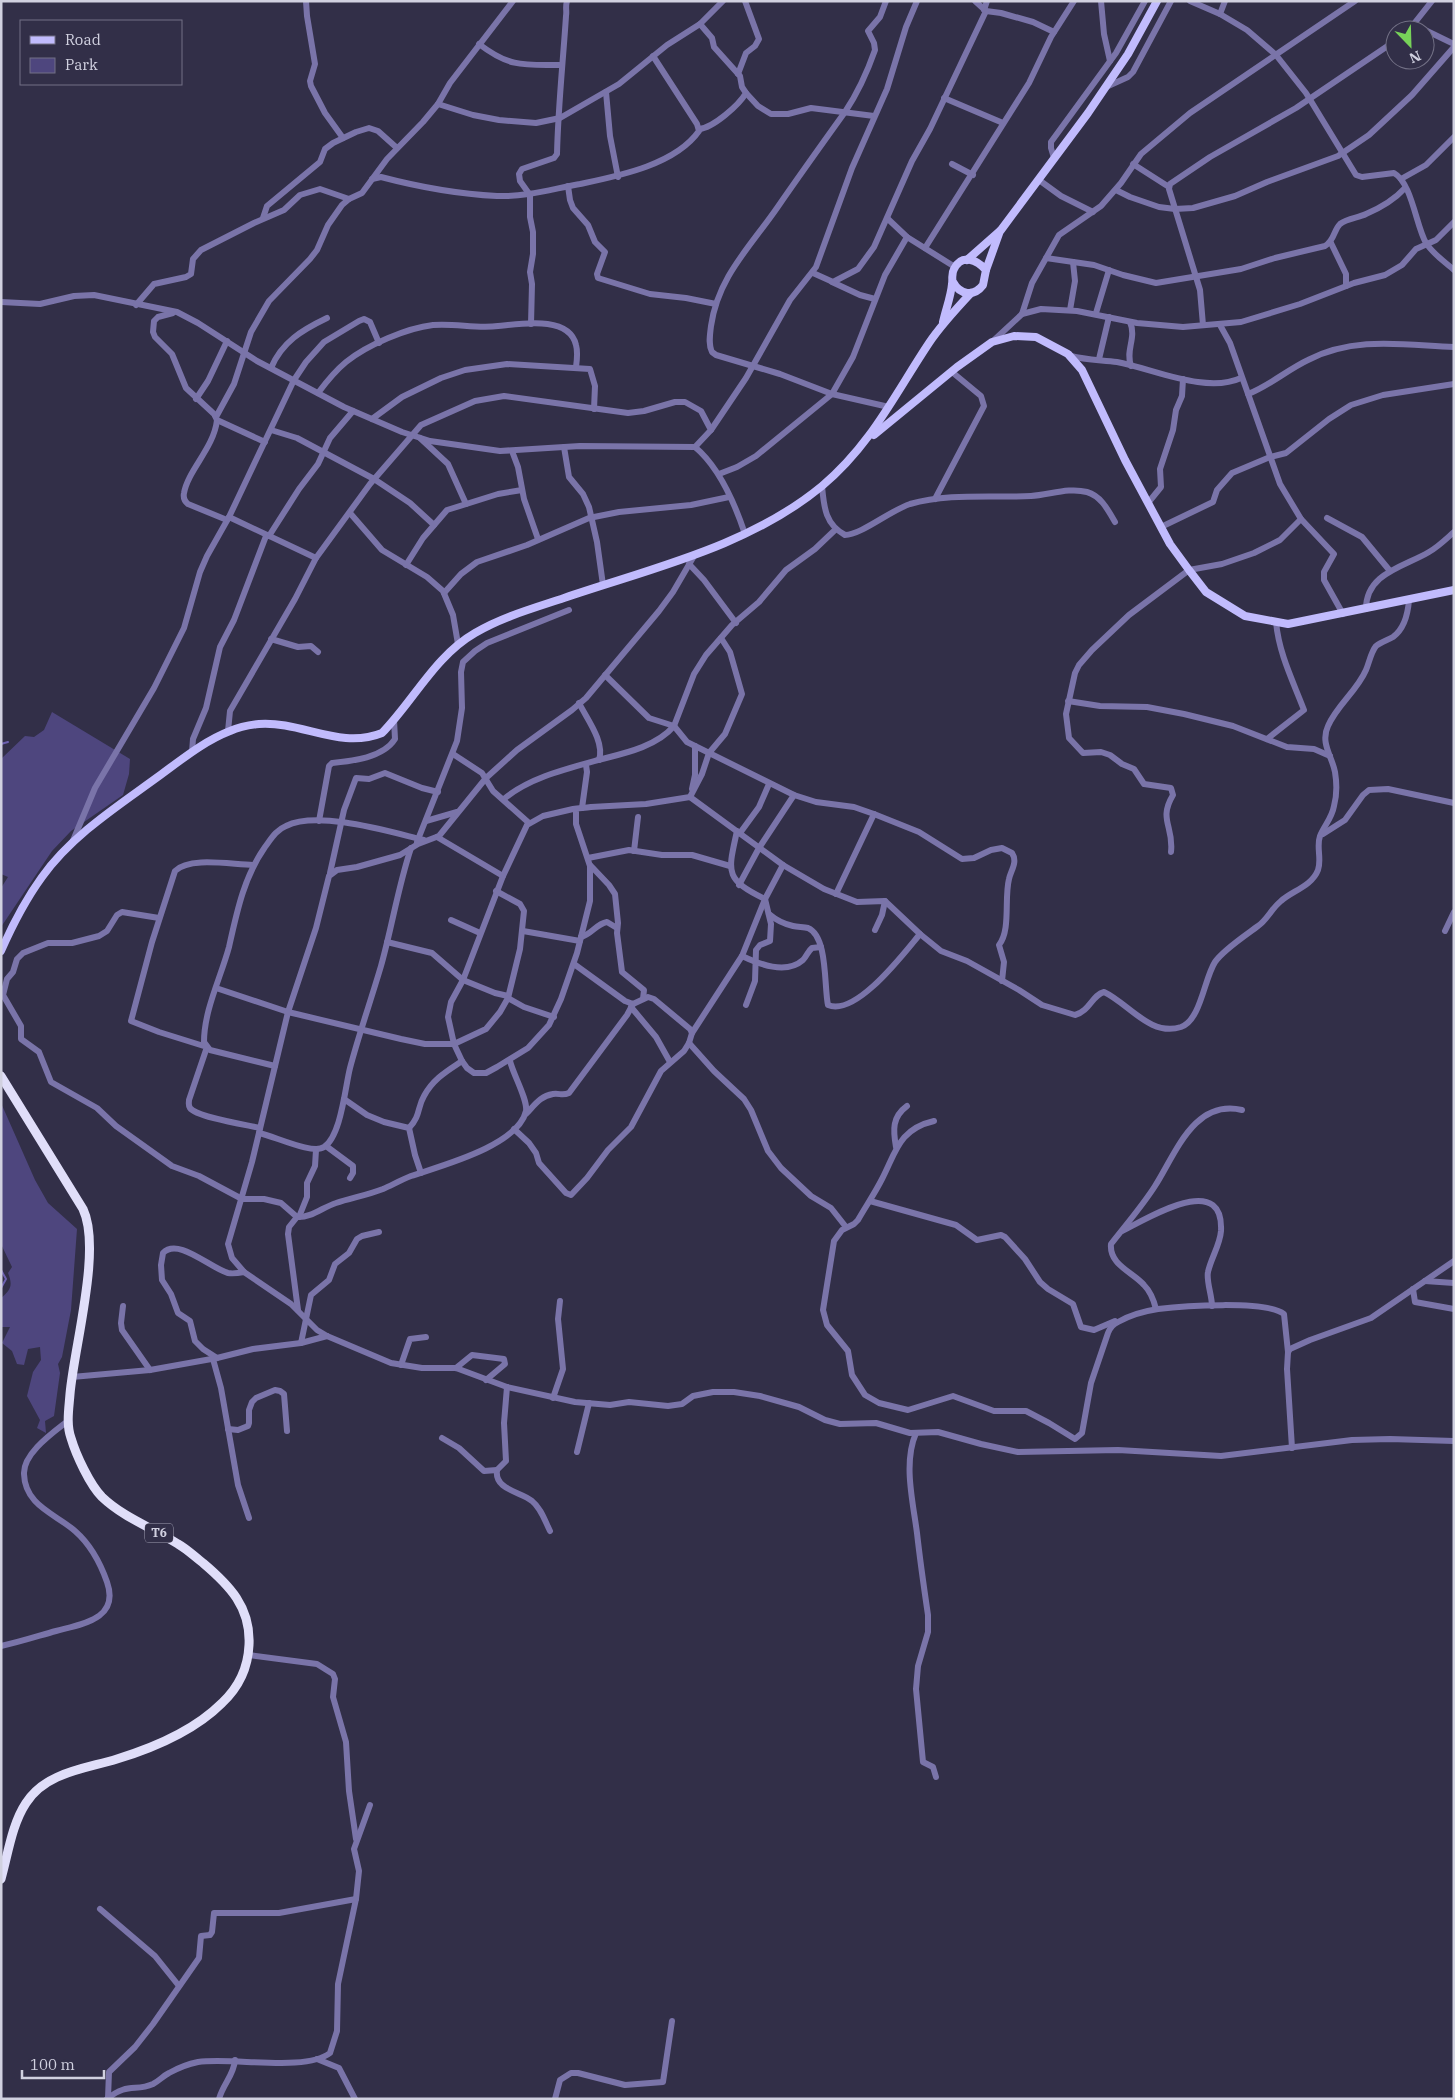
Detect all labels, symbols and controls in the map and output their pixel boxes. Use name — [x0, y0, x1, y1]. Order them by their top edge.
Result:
legend — [20, 20, 182, 85]
north arrow — [1385, 20, 1435, 70]
text: Road — [65, 30, 101, 49]
text: N — [1406, 47, 1424, 67]
text: Park — [65, 55, 98, 74]
road number: T6 — [145, 1524, 173, 1542]
scale bar — [22, 2048, 105, 2080]
text: 100 m — [30, 2055, 75, 2074]

